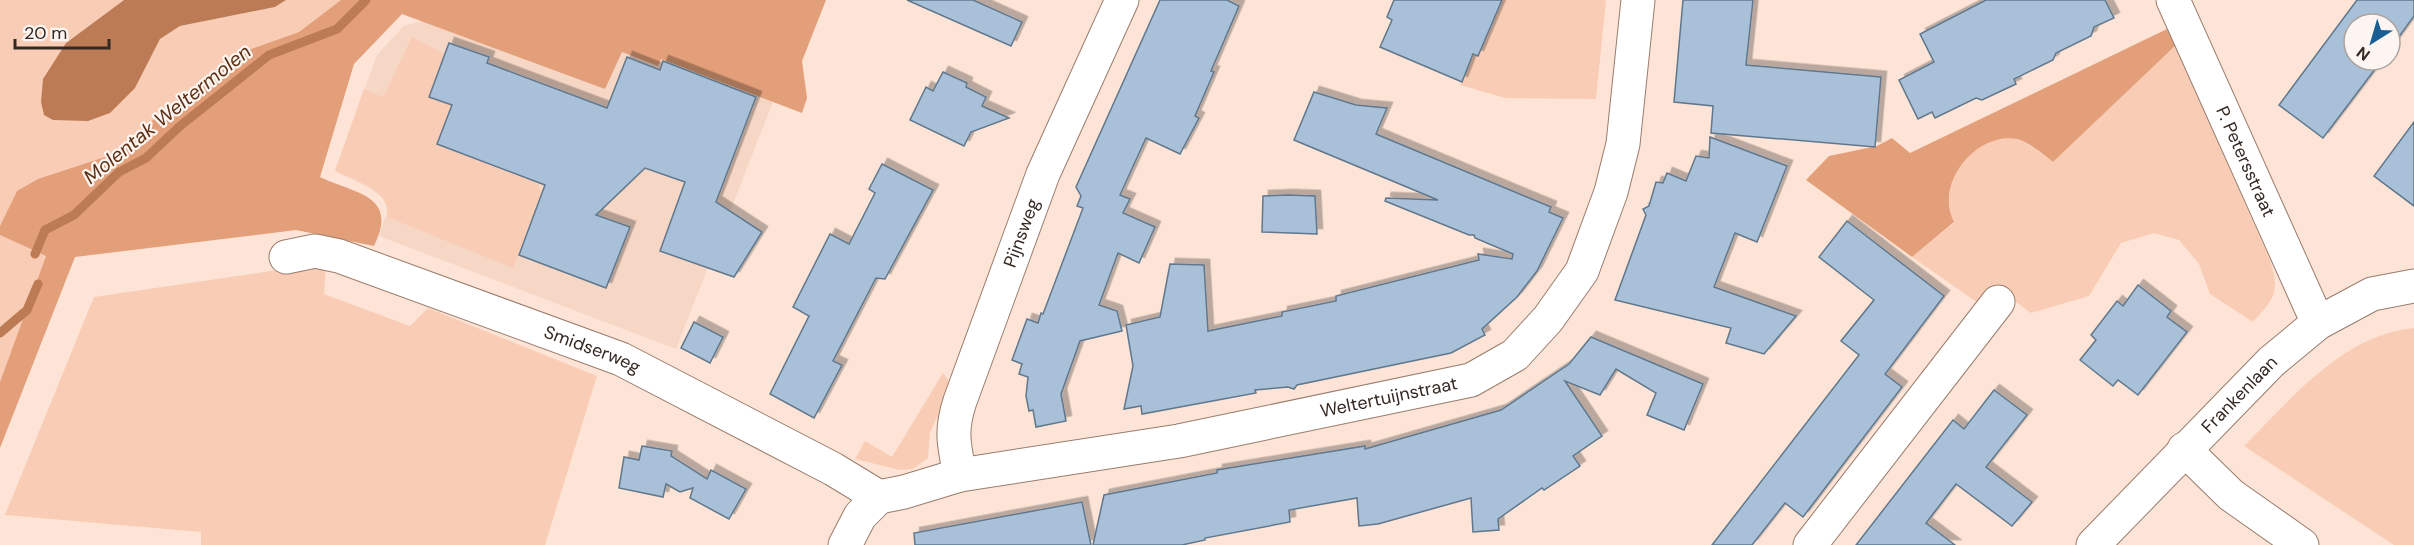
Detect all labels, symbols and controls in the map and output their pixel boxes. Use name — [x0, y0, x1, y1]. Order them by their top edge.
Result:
scale bar — [15, 12, 110, 50]
north arrow — [2342, 12, 2402, 72]
text: 20 m — [24, 21, 67, 45]
water label: Molentak Weltermolen — [78, 38, 256, 190]
text: N — [2352, 42, 2374, 65]
street label: P. Petersstraat — [2210, 102, 2281, 221]
street label: Pijnsweg — [998, 195, 1045, 271]
street label: Smidserweg — [541, 320, 645, 379]
street label: Frankenlaan — [2196, 350, 2283, 438]
street label: Weltertuijnstraat — [1318, 371, 1460, 423]

